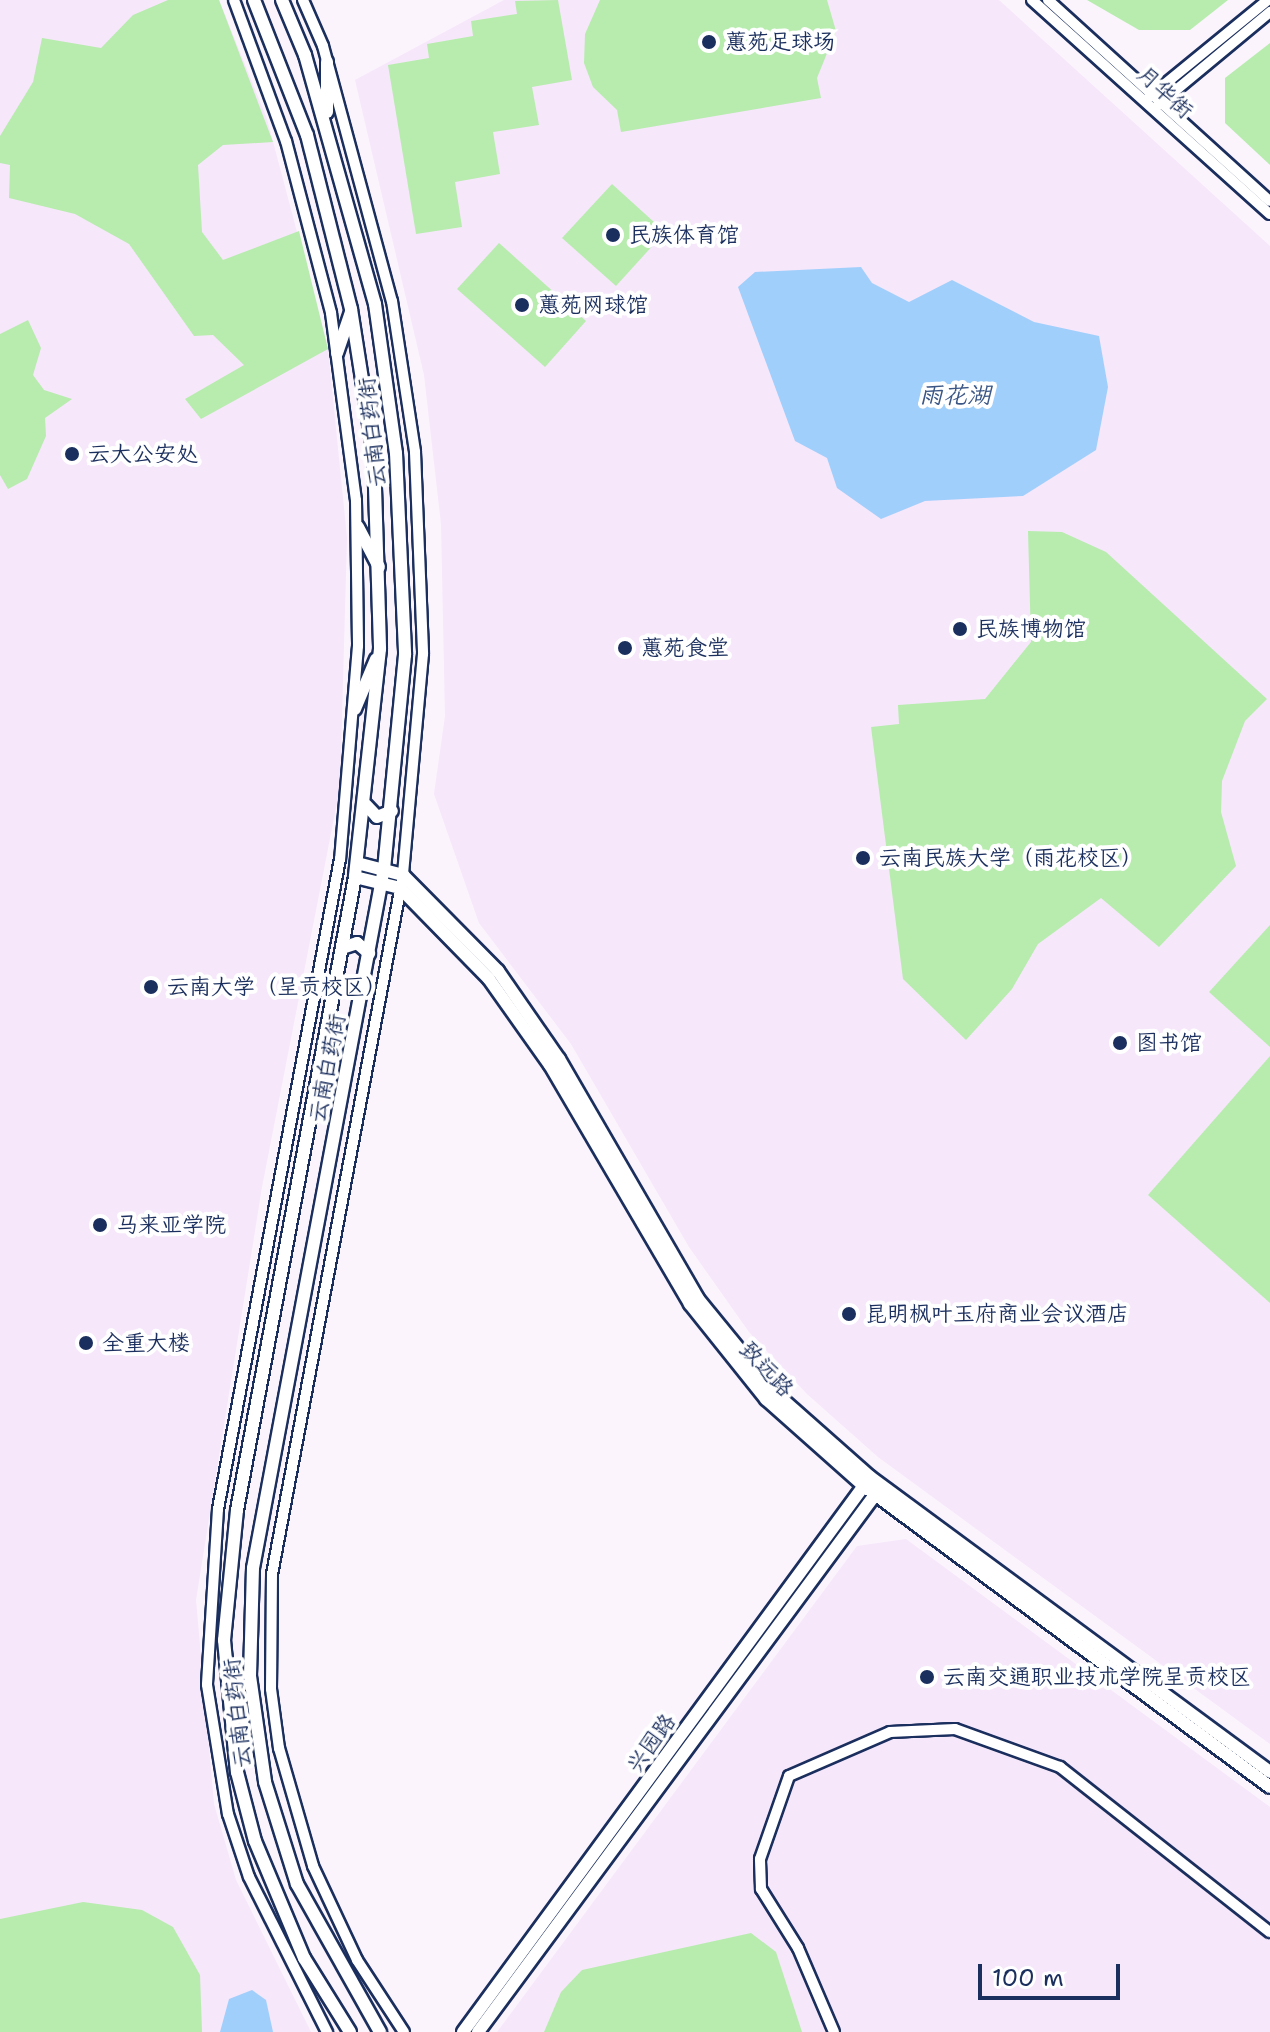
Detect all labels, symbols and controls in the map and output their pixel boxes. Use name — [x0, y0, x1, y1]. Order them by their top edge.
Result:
place label: 蕙苑足球场 — [725, 29, 835, 55]
marker: 蕙苑足球场 — [700, 33, 718, 51]
street label: 月华街 — [1132, 60, 1198, 124]
place label: 民族体育馆 — [629, 222, 739, 248]
marker: 民族体育馆 — [604, 226, 622, 244]
place label: 蕙苑网球馆 — [538, 292, 648, 318]
marker: 蕙苑网球馆 — [513, 296, 531, 314]
street label: 云南白药街 — [353, 376, 391, 488]
water label: 雨花湖 — [919, 382, 991, 410]
place label: 云大公安处 — [88, 441, 198, 467]
marker: 云大公安处 — [63, 445, 81, 463]
place label: 民族博物馆 — [976, 616, 1086, 642]
marker: 民族博物馆 — [951, 620, 969, 638]
place label: 蕙苑食堂 — [641, 635, 729, 661]
marker: 蕙苑食堂 — [616, 639, 634, 657]
place label: 云南民族大学（雨花校区） — [879, 845, 1143, 871]
marker: 云南民族大学（雨花校区） — [854, 849, 872, 867]
place label: 云南大学（呈贡校区） — [167, 974, 387, 1000]
marker: 云南大学（呈贡校区） — [142, 978, 160, 996]
street label: 云南白药街 — [304, 1011, 350, 1125]
place label: 图书馆 — [1136, 1030, 1202, 1056]
marker: 图书馆 — [1111, 1034, 1129, 1052]
place label: 马来亚学院 — [116, 1212, 226, 1238]
marker: 马来亚学院 — [91, 1216, 109, 1234]
place label: 昆明枫叶玉府商业会议酒店 — [865, 1301, 1129, 1327]
marker: 昆明枫叶玉府商业会议酒店 — [840, 1305, 858, 1323]
place label: 全重大楼 — [102, 1330, 190, 1356]
marker: 全重大楼 — [77, 1334, 95, 1352]
street label: 致远路 — [735, 1336, 799, 1402]
street label: 云南白药街 — [218, 1657, 256, 1769]
place label: 云南交通职业技术学院呈贡校区 — [943, 1664, 1251, 1690]
marker: 云南交通职业技术学院呈贡校区 — [918, 1668, 936, 1686]
street label: 兴园路 — [621, 1709, 681, 1777]
scale bar — [982, 1948, 1124, 1998]
text: 100 m — [992, 1962, 1064, 1994]

